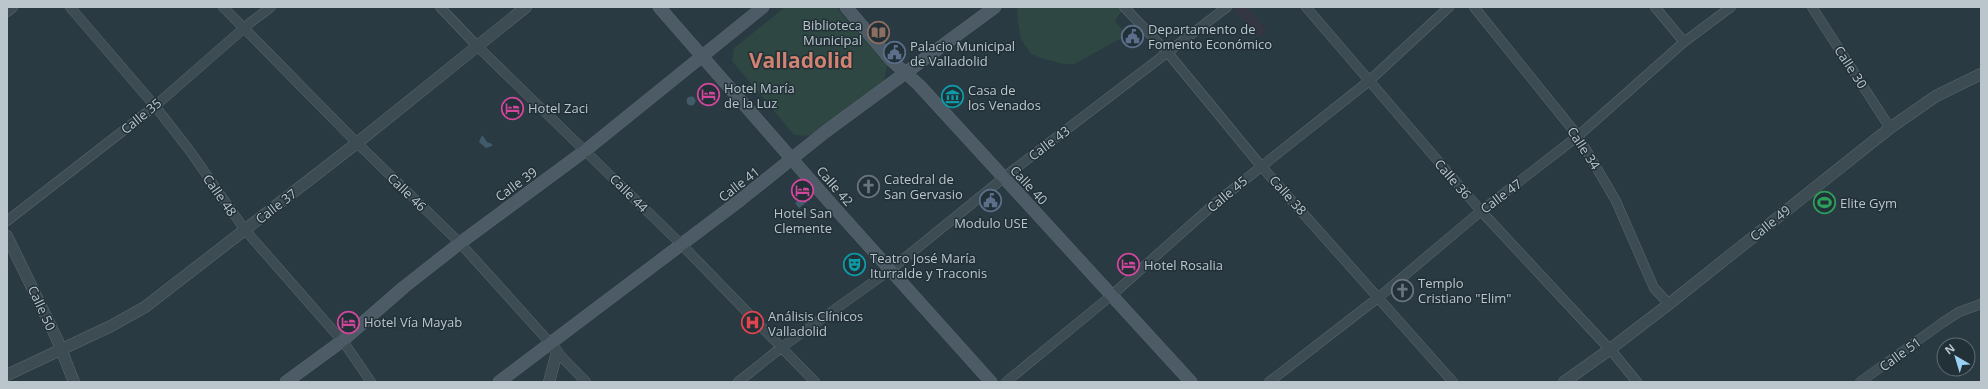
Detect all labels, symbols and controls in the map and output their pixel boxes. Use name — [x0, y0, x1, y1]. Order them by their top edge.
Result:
place label: Biblioteca Municipal — [803, 16, 862, 49]
library icon: Biblioteca Municipal — [865, 19, 891, 45]
place label: Departamento de Fomento Económico — [1148, 20, 1272, 53]
public building icon: Departamento de Fomento Económico — [1119, 23, 1145, 49]
place label: Palacio Municipal de Valladolid — [910, 37, 1015, 70]
public building icon: Palacio Municipal de Valladolid — [881, 40, 907, 66]
street label: Calle 30 — [1831, 42, 1871, 92]
district label: Valladolid — [749, 46, 853, 74]
place label: Hotel María de la Luz — [724, 79, 795, 112]
place label: Casa de los Venados — [968, 81, 1041, 114]
hotel icon: Hotel María de la Luz — [696, 82, 722, 108]
museum icon: Casa de los Venados — [939, 84, 965, 110]
street label: Calle 35 — [117, 94, 165, 138]
hotel icon: Hotel Zaci — [499, 95, 525, 121]
place label: Hotel Zaci — [528, 99, 588, 117]
street label: Calle 43 — [1025, 122, 1073, 164]
street label: Calle 34 — [1564, 123, 1605, 173]
street label: Calle 36 — [1431, 155, 1475, 203]
street label: Calle 40 — [1006, 161, 1052, 209]
street label: Calle 41 — [715, 162, 763, 206]
street label: Calle 42 — [813, 162, 857, 210]
street label: Calle 39 — [491, 163, 541, 205]
street label: Calle 46 — [384, 169, 430, 215]
street label: Calle 48 — [199, 170, 241, 220]
street label: Calle 44 — [606, 170, 653, 217]
place label: Catedral de San Gervasio — [884, 170, 963, 203]
street label: Calle 38 — [1265, 171, 1311, 219]
street label: Calle 45 — [1203, 172, 1251, 216]
church icon: Catedral de San Gervasio — [856, 173, 882, 199]
street label: Calle 47 — [1477, 175, 1525, 217]
hotel icon: Hotel San Clemente — [790, 178, 816, 204]
street label: Calle 37 — [252, 184, 300, 228]
public building icon: Modulo USE — [978, 188, 1004, 214]
sports icon: Elite Gym — [1812, 190, 1838, 216]
place label: Elite Gym — [1840, 194, 1897, 212]
street label: Calle 49 — [1746, 201, 1794, 245]
place label: Hotel San Clemente — [774, 204, 832, 237]
place label: Modulo USE — [954, 214, 1028, 232]
place label: Teatro José María Iturralde y Traconis — [870, 249, 987, 282]
theatre icon: Teatro José María Iturralde y Traconis — [841, 252, 867, 278]
hotel icon: Hotel Rosalia — [1115, 252, 1141, 278]
place label: Hotel Rosalia — [1144, 256, 1223, 274]
place label: Templo Cristiano "Elim" — [1418, 274, 1511, 307]
church icon: Templo Cristiano "Elim" — [1390, 277, 1416, 303]
street label: Calle 50 — [24, 283, 60, 333]
place label: Análisis Clínicos Valladolid — [768, 307, 863, 340]
hotel icon: Hotel Vía Mayab — [336, 309, 362, 335]
hospital icon: Análisis Clínicos Valladolid — [740, 310, 766, 336]
place label: Hotel Vía Mayab — [364, 313, 462, 331]
street label: Calle 51 — [1875, 333, 1925, 375]
north arrow — [1936, 337, 1976, 377]
text: N — [1941, 340, 1958, 357]

